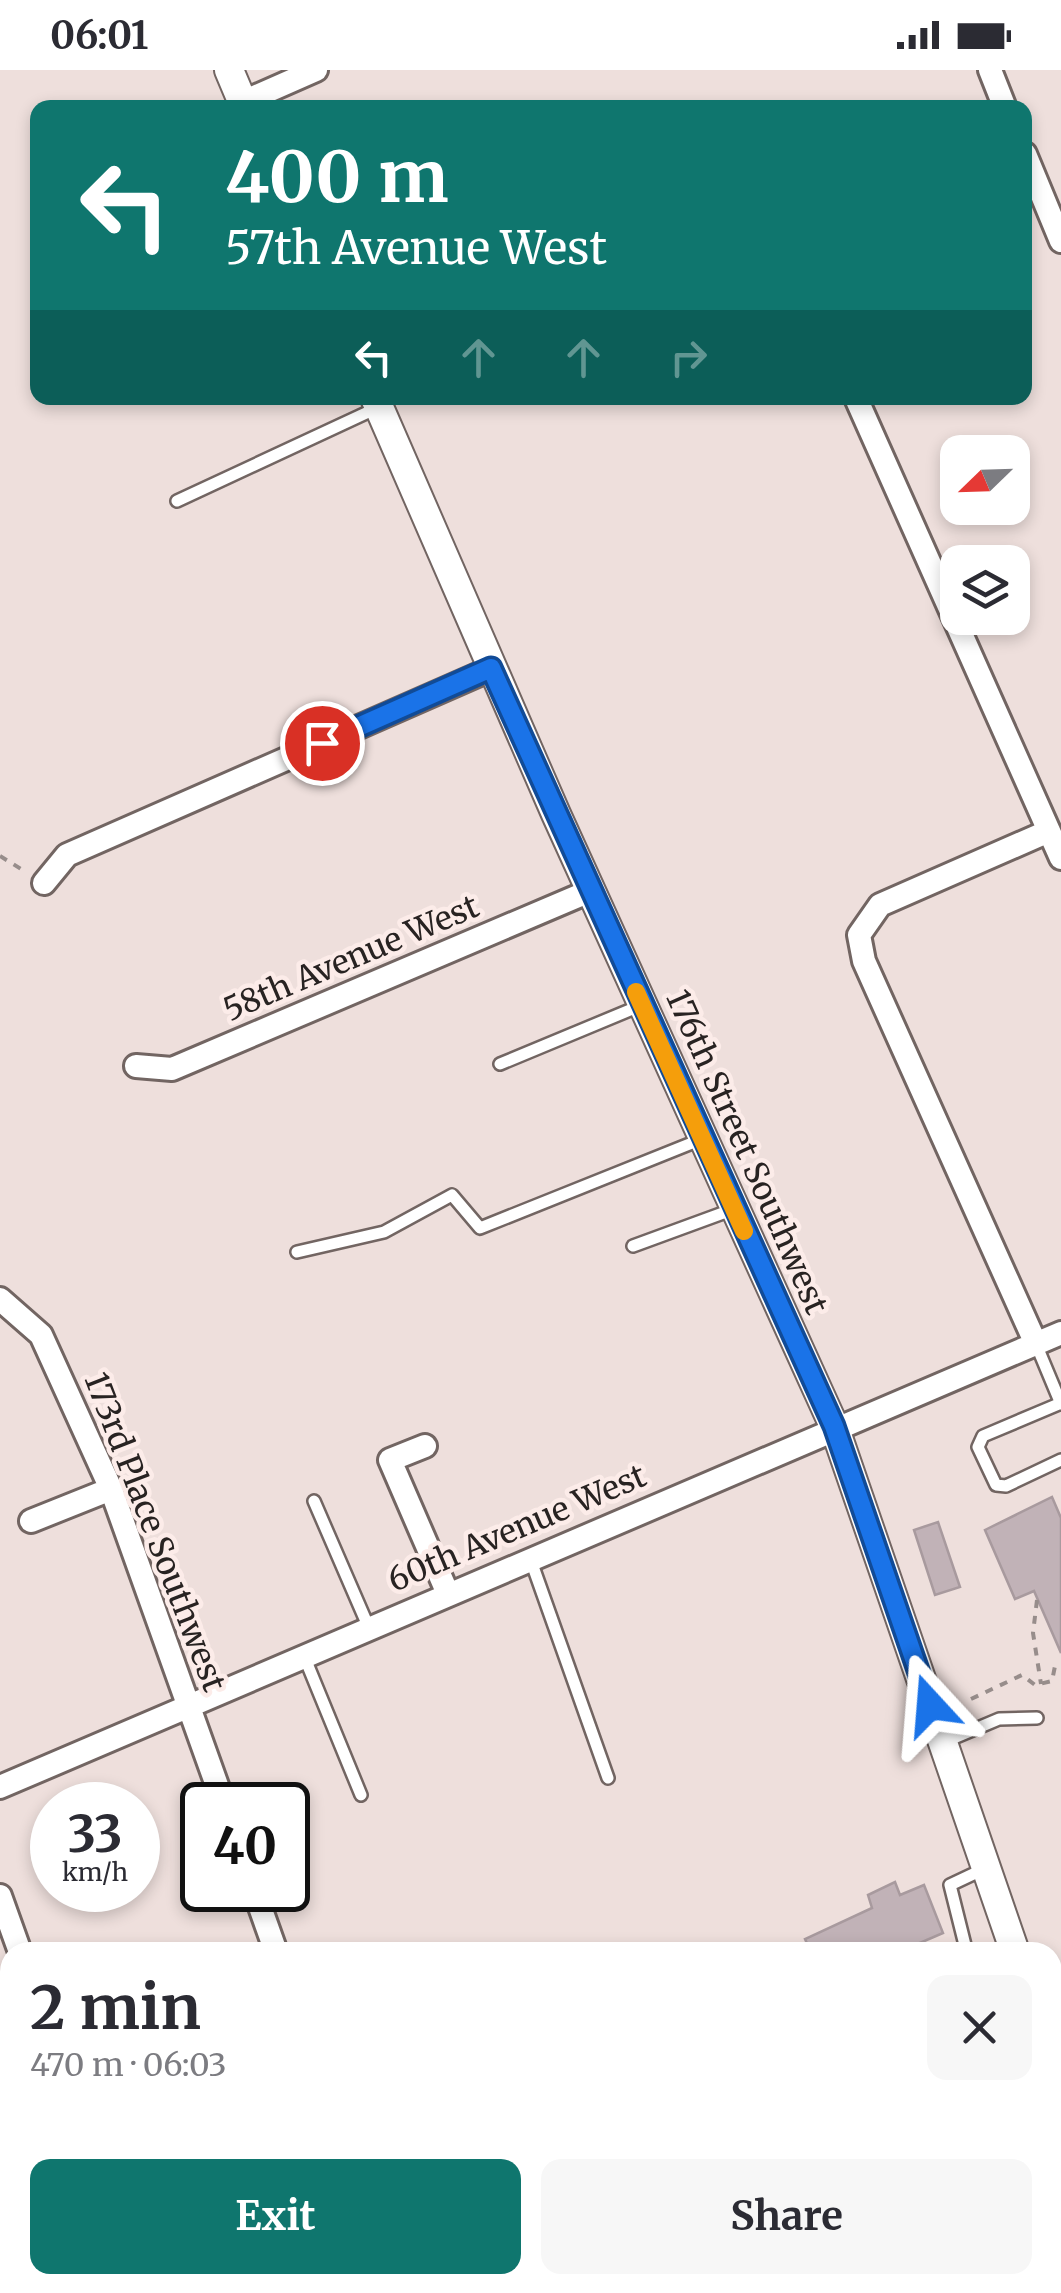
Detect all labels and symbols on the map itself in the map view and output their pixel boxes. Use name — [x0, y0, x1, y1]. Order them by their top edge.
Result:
north arrow — [940, 435, 1030, 525]
pin — [280, 701, 365, 786]
street label: 58th Avenue West — [217, 886, 485, 1030]
street label: 176th Street Southwest — [657, 984, 837, 1321]
street label: 173rd Place Southwest — [76, 1367, 234, 1698]
street label: 60th Avenue West — [382, 1455, 653, 1600]
position arrow — [878, 1653, 982, 1757]
speed limit sign: 40 — [180, 1782, 310, 1912]

